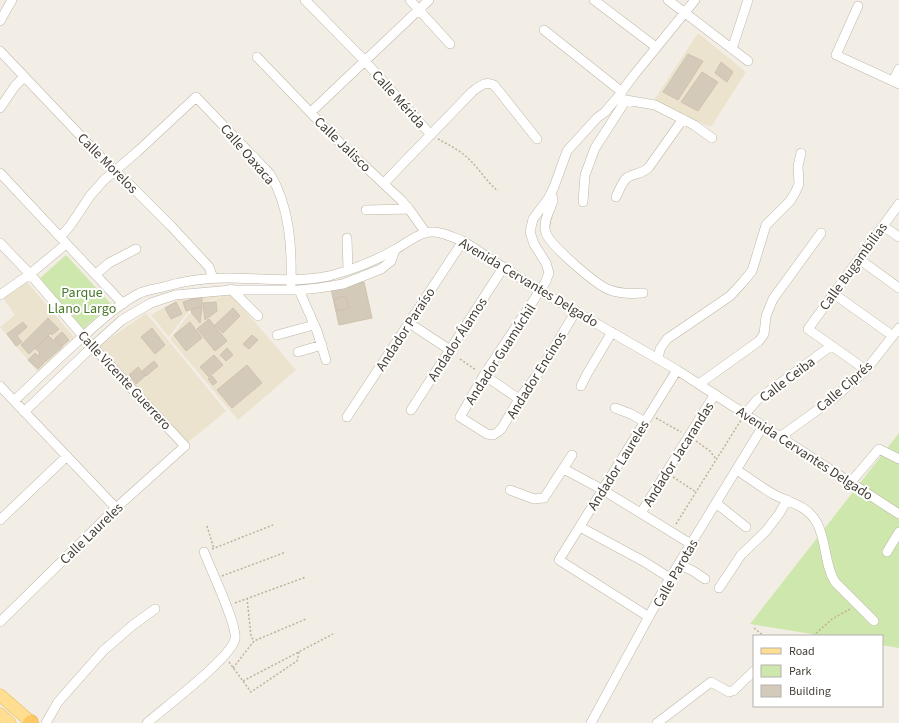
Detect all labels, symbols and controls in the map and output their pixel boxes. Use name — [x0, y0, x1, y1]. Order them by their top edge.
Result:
street label: Calle Mérida — [367, 66, 430, 133]
street label: Calle Jalisco — [309, 112, 375, 177]
street label: Calle Oaxaca — [215, 120, 279, 189]
street label: Calle Morelos — [73, 129, 142, 199]
street label: Calle Bugambilias — [815, 218, 893, 315]
street label: Avenida Cervantes Delgado — [455, 233, 602, 332]
park label: Parque Llano Largo — [48, 283, 116, 319]
street label: Andador Paraíso — [371, 284, 440, 375]
street label: Andador Álamos — [423, 294, 493, 385]
street label: Andador Guamúchil — [461, 300, 541, 409]
street label: Calle Vicente Guerrero — [73, 326, 176, 435]
street label: Andador Encinos — [502, 328, 572, 423]
street label: Calle Ceiba — [756, 352, 820, 407]
street label: Calle Ciprés — [812, 357, 877, 417]
street label: Andador Jacarandas — [639, 398, 719, 511]
street label: Avenida Cervantes Delgado — [732, 402, 877, 506]
street label: Andador Laureles — [583, 417, 655, 514]
street label: Calle Laureles — [55, 498, 128, 569]
street label: Calle Parotas — [648, 536, 704, 611]
legend — [753, 635, 883, 707]
text: Road — [789, 643, 815, 660]
text: Park — [789, 663, 811, 680]
text: Building — [789, 683, 831, 700]

